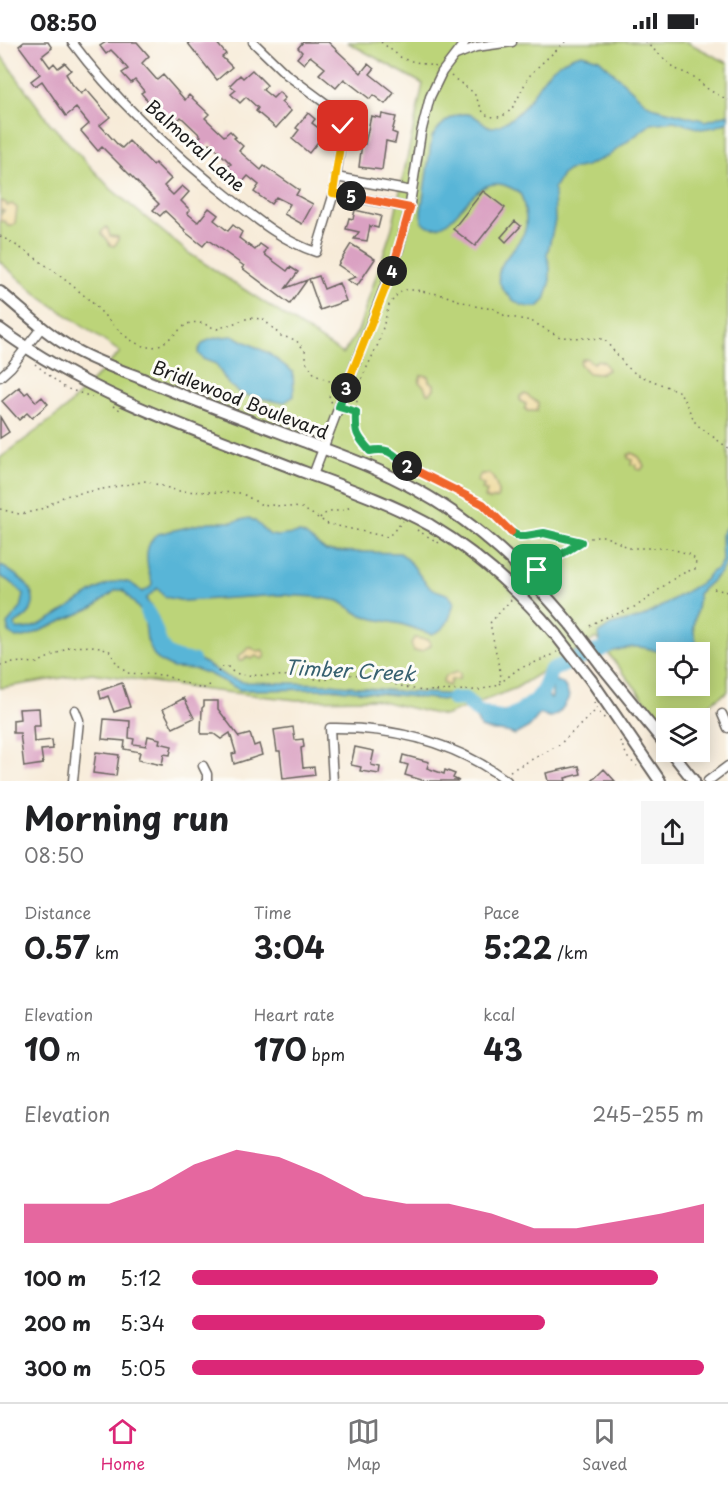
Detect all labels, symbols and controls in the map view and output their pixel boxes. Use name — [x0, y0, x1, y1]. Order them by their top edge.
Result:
text: 08:50 — [30, 5, 97, 38]
street label: Balmoral Lane — [140, 93, 252, 197]
pin — [317, 100, 368, 151]
icon: check — [326, 109, 359, 142]
pin: 5 — [336, 181, 366, 211]
text: 5 — [346, 184, 356, 208]
pin: 4 — [377, 256, 407, 286]
text: 4 — [387, 259, 397, 283]
street label: Bridlewood Boulevard — [149, 353, 333, 445]
pin: 3 — [331, 373, 361, 403]
text: 3 — [341, 376, 351, 400]
pin: 2 — [392, 451, 422, 481]
text: 2 — [401, 454, 413, 478]
pin — [511, 544, 562, 595]
icon: arrive — [520, 553, 553, 586]
map controls — [656, 642, 710, 762]
button: locate — [656, 642, 710, 696]
water label: Timber Creek — [284, 652, 417, 688]
button: layers — [656, 708, 710, 762]
text: Morning run — [24, 792, 229, 842]
button: share — [641, 801, 704, 864]
text: 08:50 — [24, 840, 84, 870]
text: Distance — [24, 900, 91, 924]
text: Time — [254, 900, 291, 924]
text: Pace — [483, 900, 519, 924]
text: 0.57 — [24, 924, 90, 969]
text: 3:04 — [254, 924, 325, 969]
text: 5:22 — [483, 924, 552, 969]
text: km — [90, 940, 119, 964]
text: /km — [552, 940, 588, 964]
text: Elevation — [24, 1002, 93, 1026]
text: Heart rate — [254, 1002, 334, 1026]
text: kcal — [483, 1002, 515, 1026]
text: 10 — [24, 1026, 61, 1071]
text: 170 — [254, 1026, 307, 1071]
text: 43 — [483, 1026, 523, 1071]
text: m — [61, 1042, 80, 1066]
text: bpm — [307, 1042, 345, 1066]
text: Elevation — [24, 1099, 110, 1129]
text: 245–255 m — [592, 1099, 704, 1129]
text: 100 m — [24, 1263, 86, 1293]
text: 5:12 — [120, 1263, 162, 1293]
text: 200 m — [24, 1308, 91, 1338]
text: 5:34 — [120, 1308, 165, 1338]
text: 300 m — [24, 1353, 92, 1383]
text: 5:05 — [120, 1353, 166, 1383]
tab: Home — [101, 1415, 145, 1475]
tab: Map — [346, 1415, 381, 1475]
tab: Saved — [582, 1415, 627, 1475]

